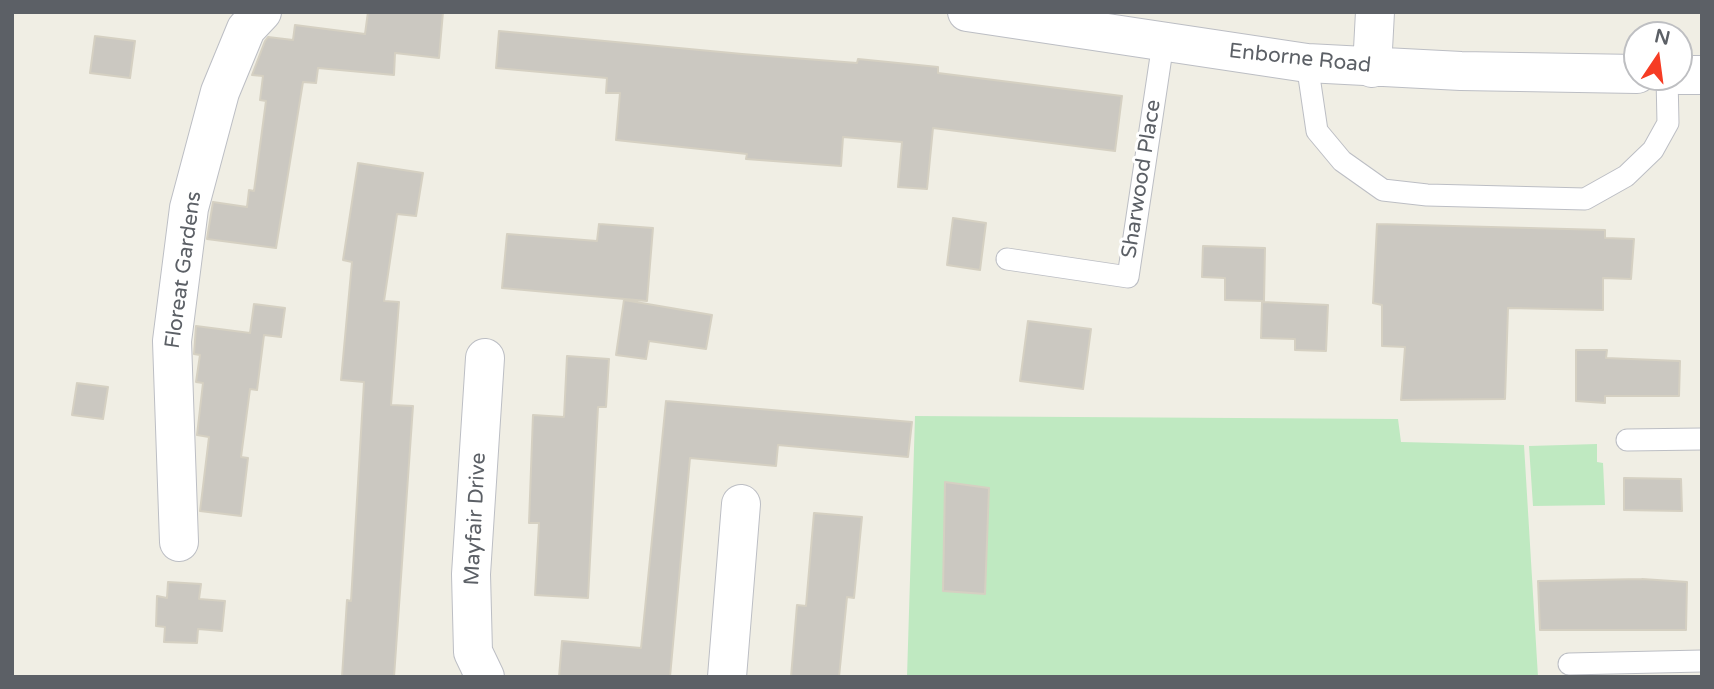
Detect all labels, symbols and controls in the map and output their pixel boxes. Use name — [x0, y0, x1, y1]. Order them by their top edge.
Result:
north arrow — [1623, 21, 1693, 91]
text: N — [1652, 25, 1672, 50]
street label: Enborne Road — [1228, 39, 1372, 79]
street label: Sharwood Place — [1117, 98, 1167, 260]
street label: Floreat Gardens — [160, 190, 208, 350]
street label: Mayfair Drive — [460, 452, 492, 586]

